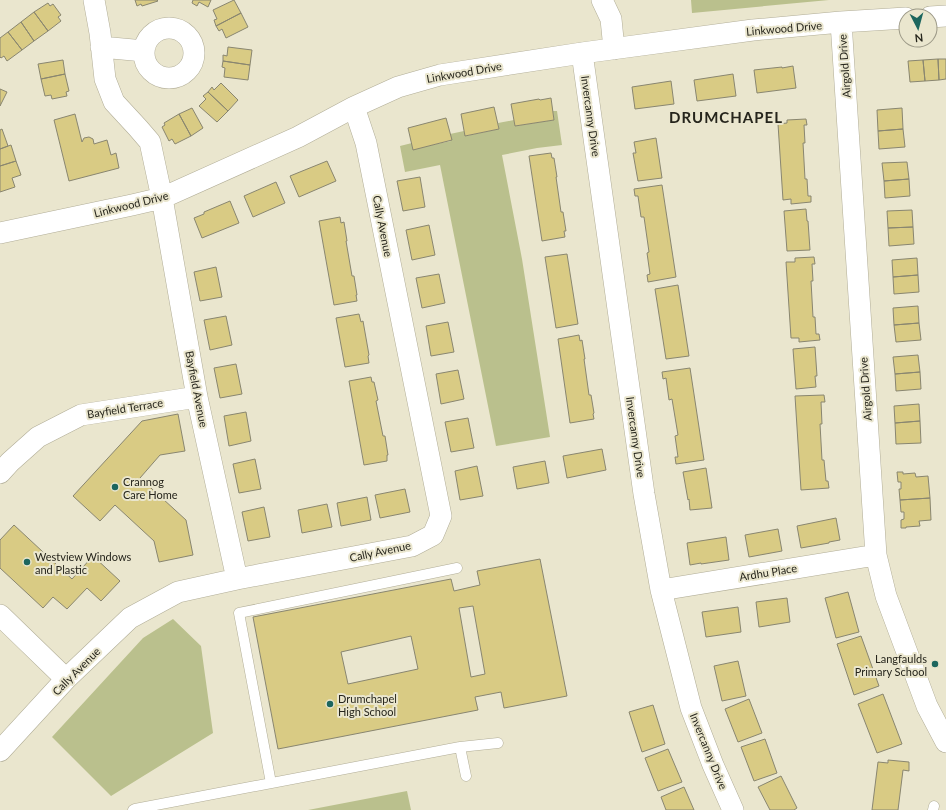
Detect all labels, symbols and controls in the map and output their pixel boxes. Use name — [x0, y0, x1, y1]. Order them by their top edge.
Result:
north arrow — [898, 8, 938, 48]
street label: Linkwood Drive — [745, 18, 823, 38]
text: N — [914, 32, 924, 45]
street label: Airgold Drive — [835, 34, 853, 98]
street label: Linkwood Drive — [425, 59, 503, 85]
street label: Invercanny Drive — [579, 75, 603, 157]
district label: DRUMCHAPEL — [669, 108, 783, 126]
street label: Linkwood Drive — [92, 188, 170, 220]
street label: Cally Avenue — [371, 194, 395, 258]
street label: Bayfield Avenue — [183, 350, 211, 429]
street label: Airgold Drive — [856, 357, 874, 421]
street label: Bayfield Terrace — [86, 396, 164, 420]
street label: Invercanny Drive — [624, 396, 648, 478]
place label: Crannog Care Home — [123, 475, 178, 501]
marker: Crannog Care Home — [110, 482, 120, 492]
street label: Cally Avenue — [348, 538, 412, 564]
place label: Westview Windows and Plastic — [35, 550, 131, 576]
marker: Westview Windows and Plastic — [22, 557, 32, 567]
street label: Ardhu Place — [738, 561, 798, 583]
street label: Cally Avenue — [49, 644, 103, 698]
place label: Langfaulds Primary School — [855, 652, 927, 678]
marker: Langfaulds Primary School — [930, 659, 940, 669]
place label: Drumchapel High School — [338, 692, 397, 718]
marker: Drumchapel High School — [325, 699, 335, 709]
street label: Invercanny Drive — [688, 711, 730, 791]

